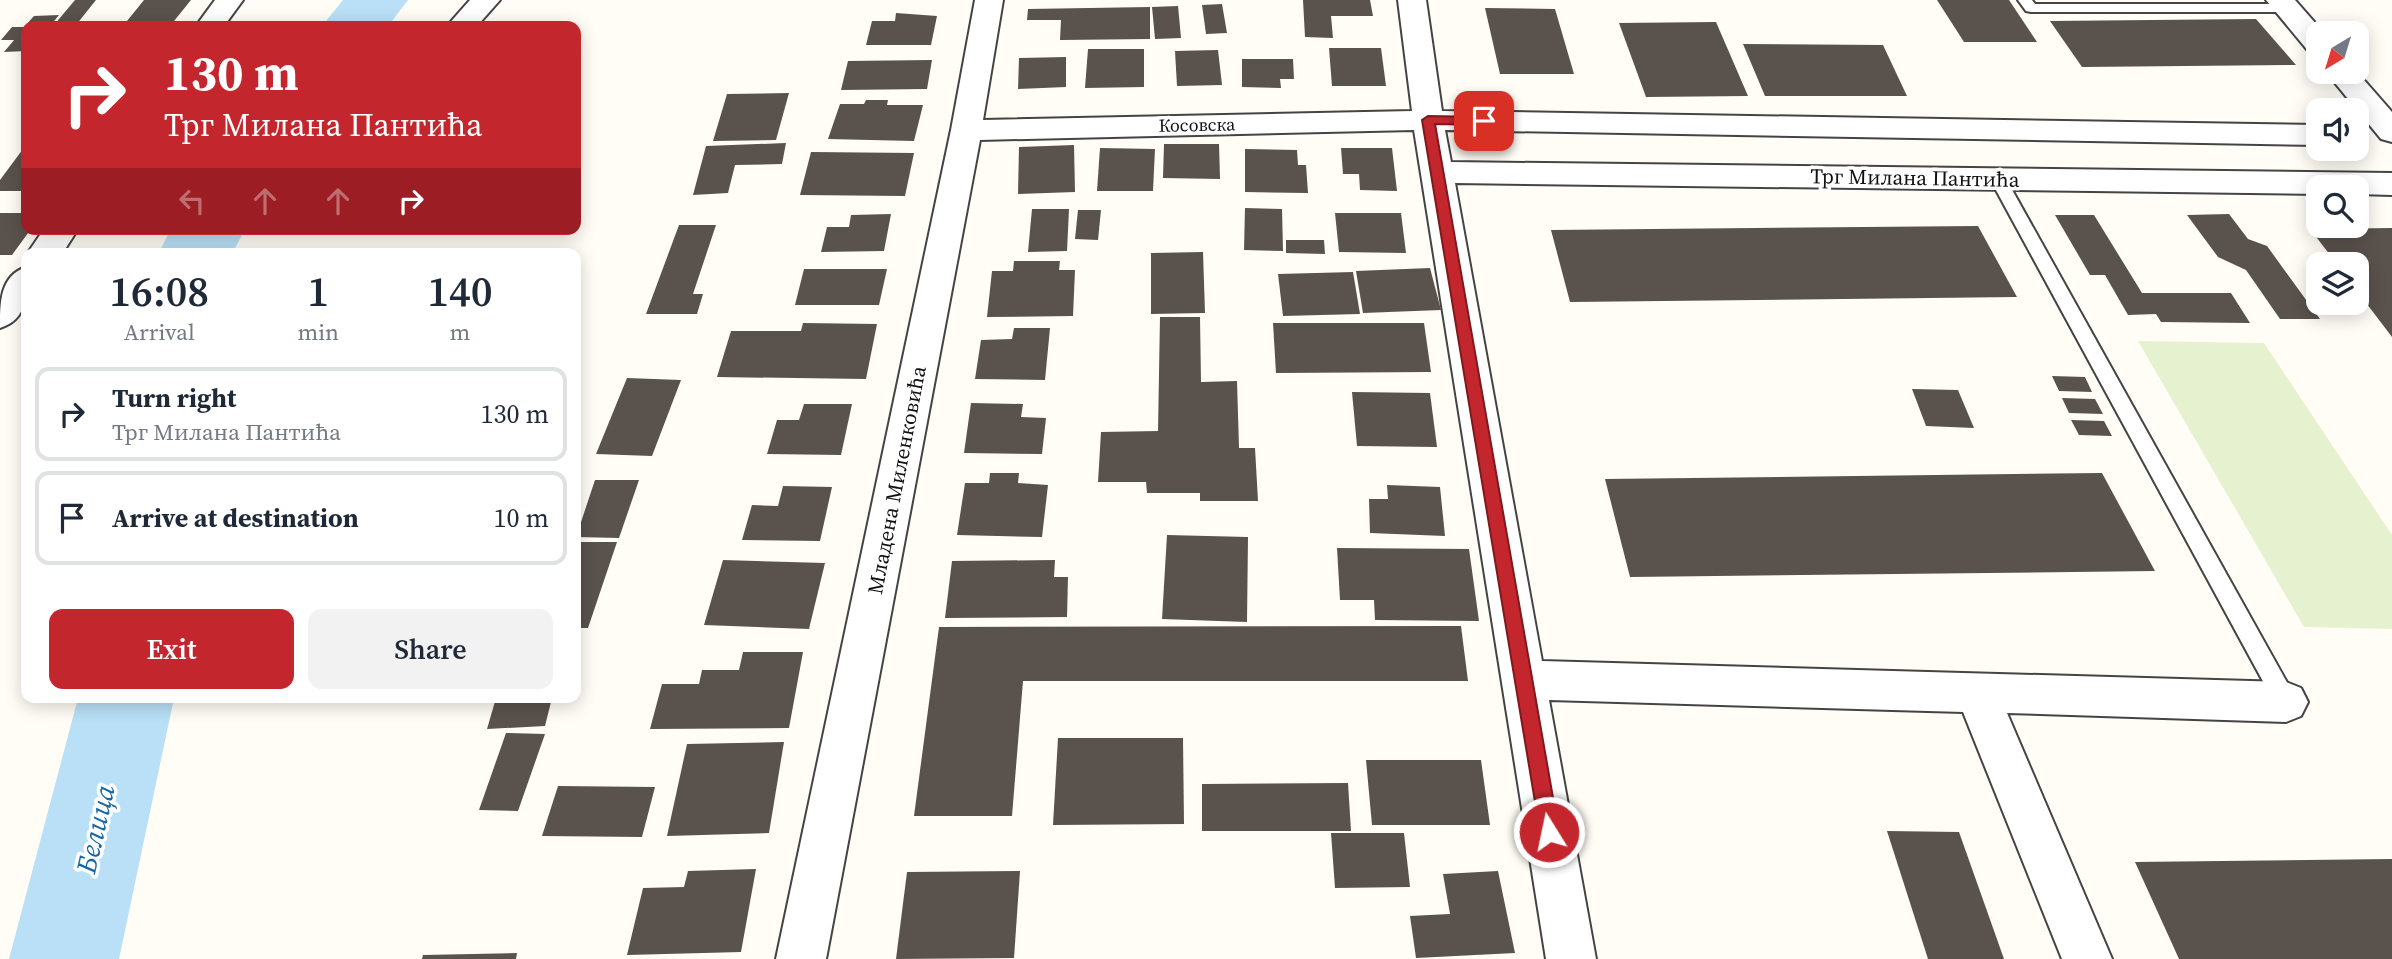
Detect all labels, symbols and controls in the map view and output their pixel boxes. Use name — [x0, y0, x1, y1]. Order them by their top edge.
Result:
north arrow — [2306, 21, 2370, 84]
map controls — [2306, 21, 2369, 315]
text: 130 m — [164, 39, 299, 106]
icon: right — [49, 49, 140, 140]
pin — [1454, 91, 1514, 151]
button: sound — [2306, 98, 2369, 161]
icon: arrive — [1465, 102, 1503, 140]
text: Трг Милана Пантића — [164, 103, 483, 147]
street label: Косовска — [1158, 111, 1236, 138]
street label: Трг Милана Пантића — [1810, 161, 2020, 194]
button: search — [2306, 175, 2369, 238]
icon: left — [173, 182, 211, 220]
icon: ahead — [246, 182, 284, 220]
icon: ahead — [319, 182, 357, 220]
icon: right — [392, 182, 430, 220]
button: layers — [2306, 252, 2369, 315]
text: 16:08 — [109, 262, 209, 320]
text: 1 — [307, 262, 329, 320]
text: 140 — [427, 262, 493, 320]
text: Arrival — [124, 316, 195, 348]
text: min — [297, 316, 339, 348]
text: m — [450, 316, 470, 348]
street label: Младена Миленковића — [860, 363, 933, 596]
text: Turn right — [112, 380, 236, 416]
icon: right — [53, 395, 91, 433]
text: 130 m — [481, 396, 549, 432]
text: Трг Милана Пантића — [112, 416, 341, 448]
icon: arrive — [53, 499, 91, 537]
text: Arrive at destination — [112, 500, 359, 536]
text: 10 m — [494, 500, 549, 536]
button: Exit — [49, 609, 294, 689]
button: Share — [308, 609, 553, 689]
water label: Белица — [66, 781, 124, 878]
position arrow — [1512, 795, 1586, 869]

